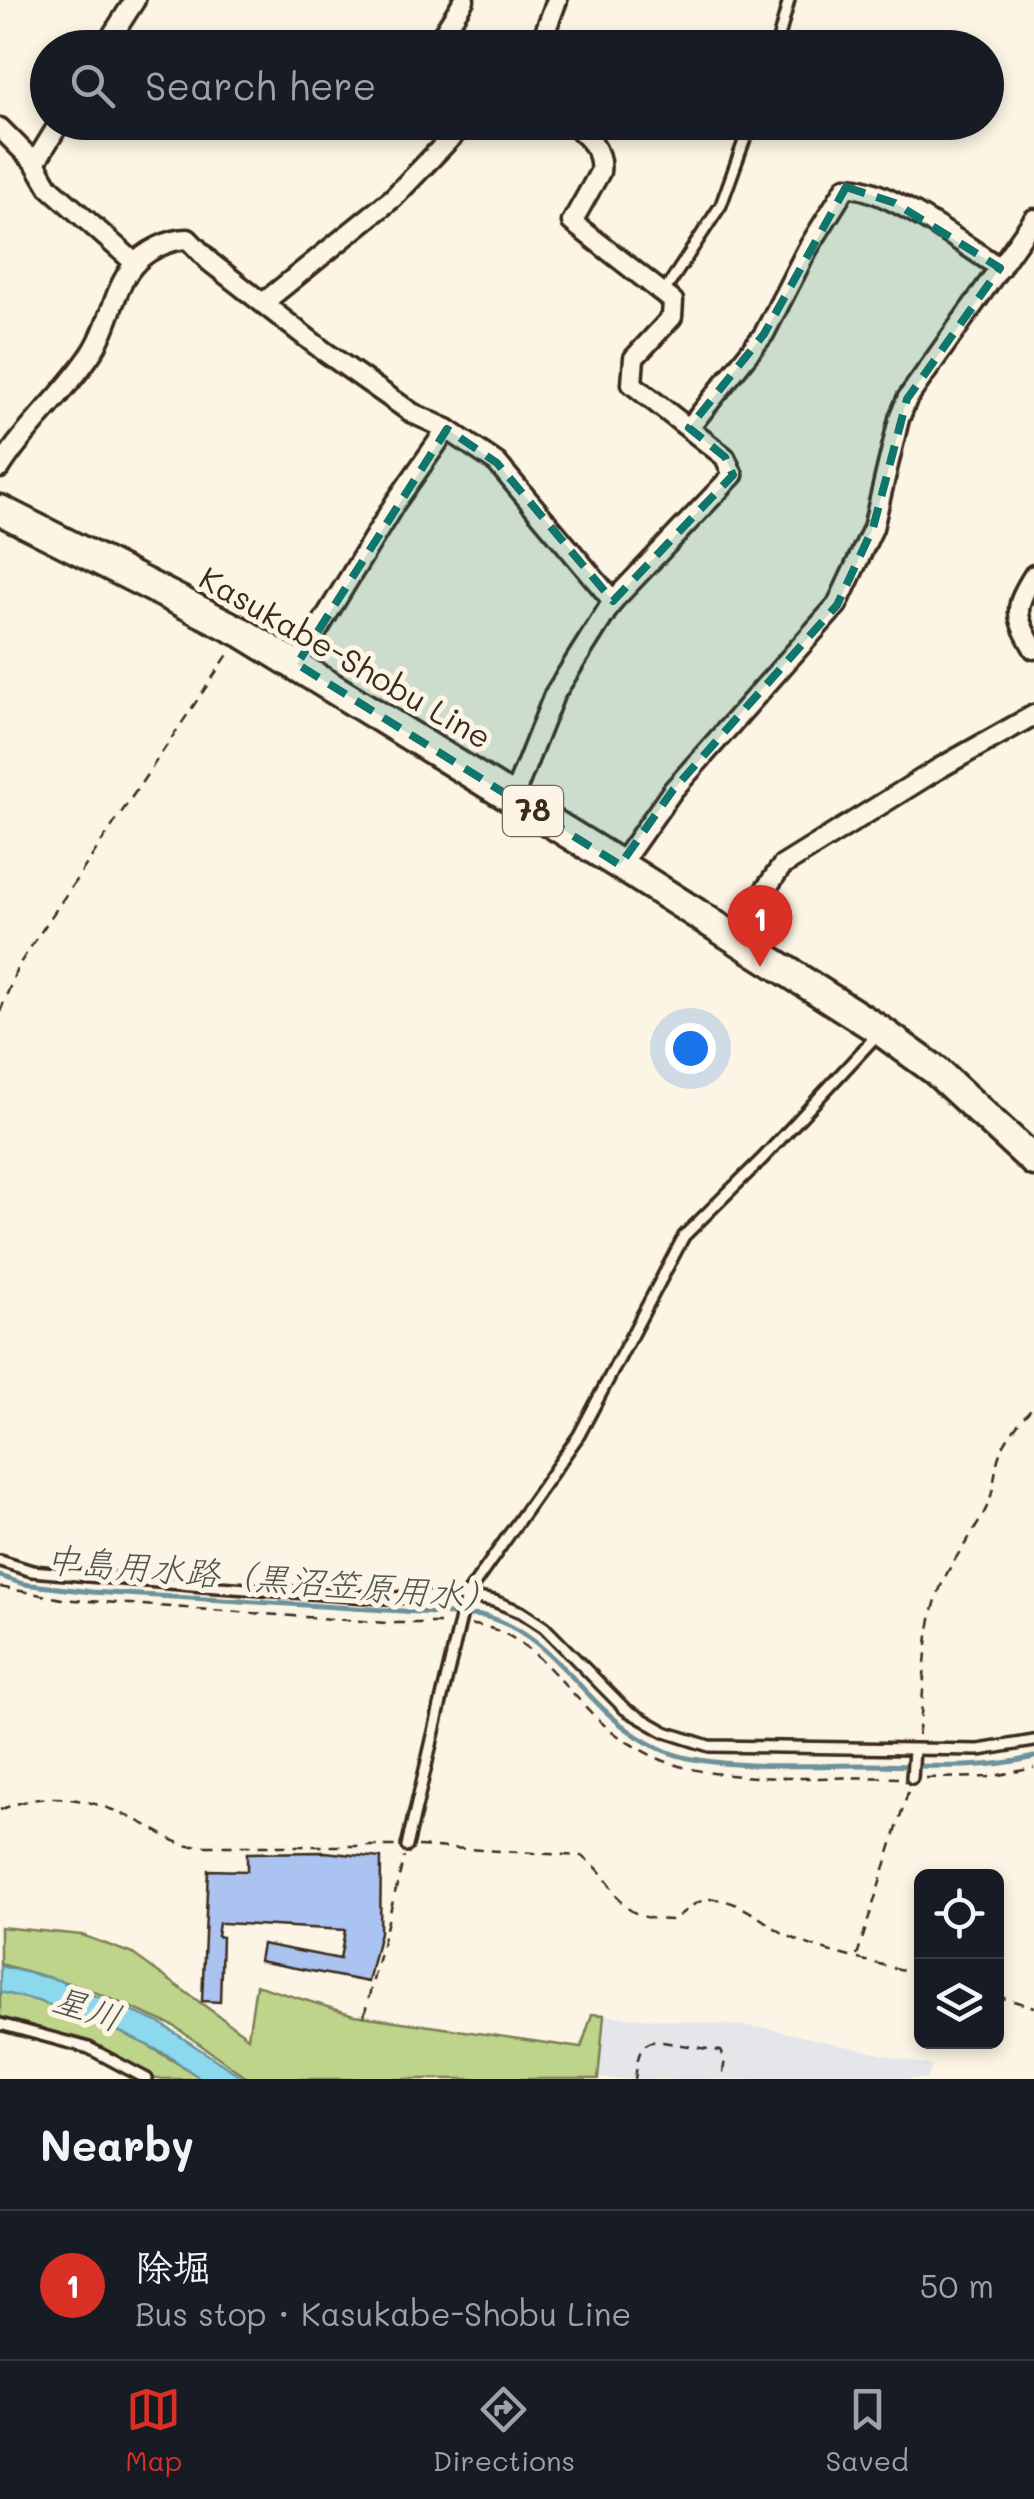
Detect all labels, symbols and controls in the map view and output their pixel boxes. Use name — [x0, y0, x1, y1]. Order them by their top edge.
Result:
search box — [30, 30, 1004, 140]
icon: search — [65, 58, 120, 113]
text: Search here — [145, 60, 376, 110]
street label: Kasukabe-Shobu Line — [192, 555, 500, 757]
road number: 78 — [503, 786, 563, 836]
pin: 1 — [728, 884, 792, 967]
your location — [665, 1023, 716, 1074]
water label: 中島用水路（黒沼笠原用水） — [44, 1534, 501, 1620]
map controls — [914, 1869, 1004, 2049]
button: locate — [914, 1869, 1004, 1959]
button: layers — [914, 1959, 1004, 2049]
water label: 星川 — [47, 1974, 128, 2040]
text: Nearby — [40, 2117, 194, 2172]
text: 除堀 — [135, 2241, 211, 2291]
text: 1 — [65, 2264, 80, 2306]
text: 50 m — [920, 2264, 994, 2306]
text: Bus stop · Kasukabe-Shobu Line — [135, 2292, 631, 2334]
tab: Map — [125, 2382, 182, 2478]
tab: Directions — [433, 2382, 575, 2478]
tab: Saved — [826, 2382, 909, 2478]

